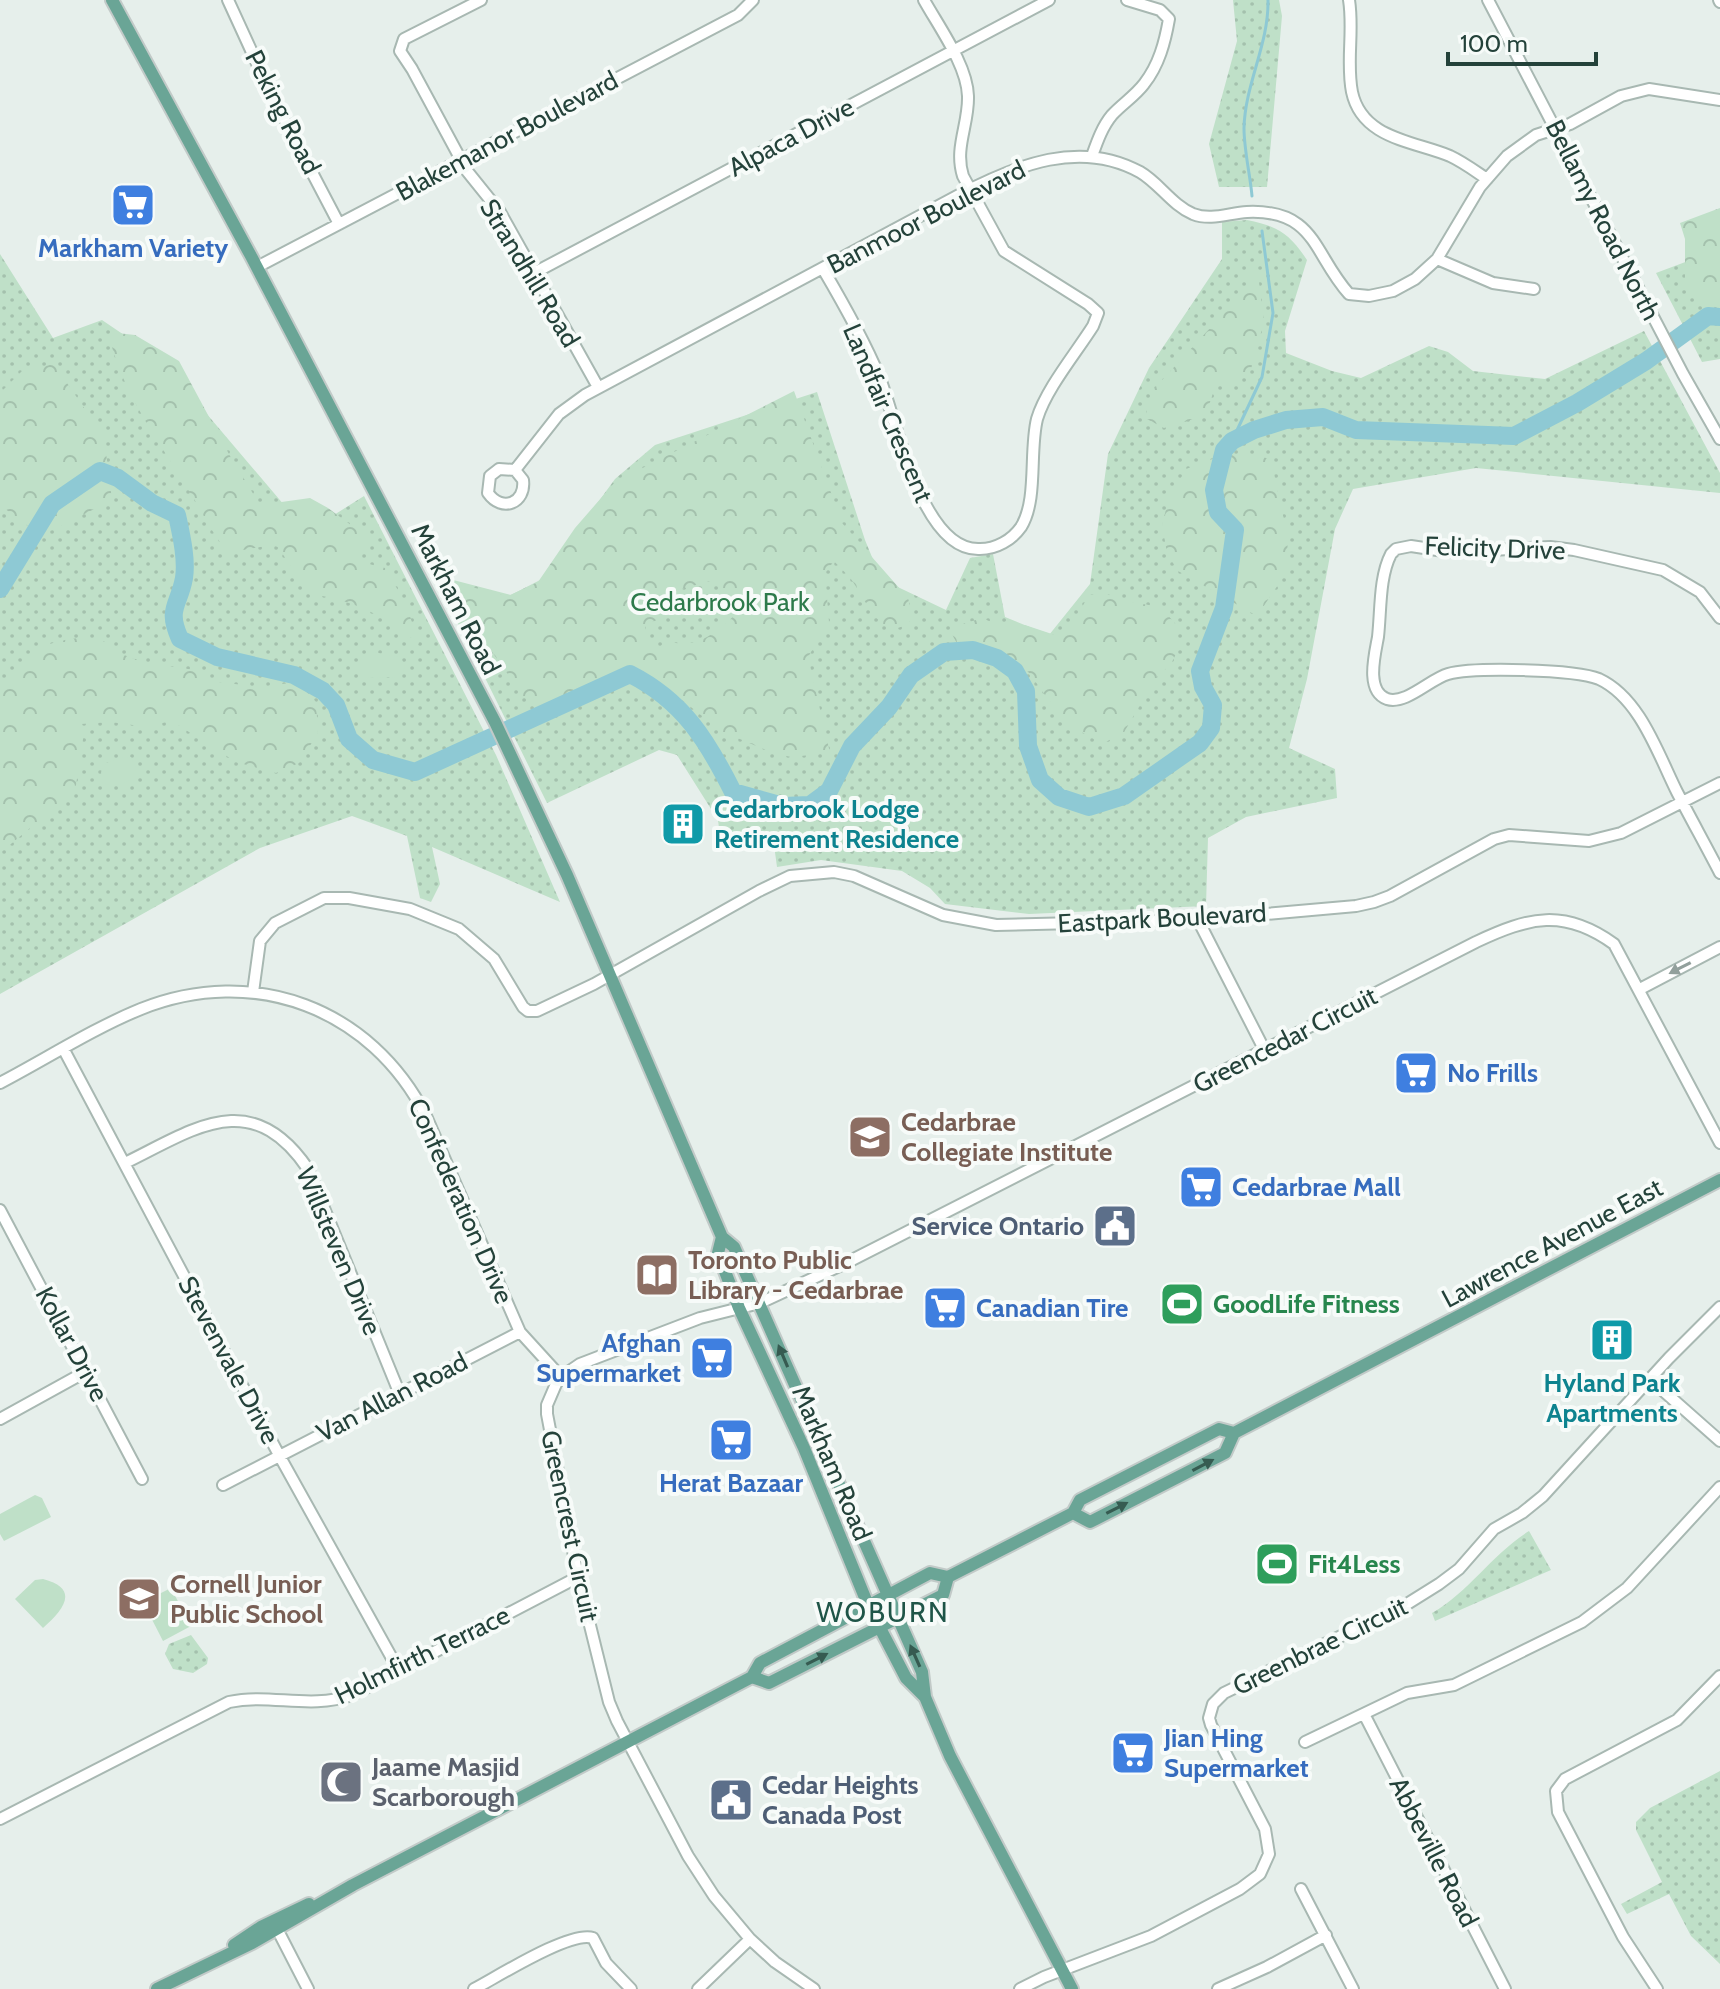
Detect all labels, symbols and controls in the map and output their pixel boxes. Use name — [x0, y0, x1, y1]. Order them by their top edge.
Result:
scale bar — [1448, 16, 1596, 66]
text: 100 m — [1460, 29, 1528, 58]
street label: Peking Road — [238, 45, 328, 179]
street label: Blakemanor Boulevard — [391, 64, 623, 208]
street label: Alpaca Drive — [723, 91, 859, 183]
street label: Bellamy Road North — [1539, 114, 1667, 326]
street label: Banmoor Boulevard — [822, 153, 1030, 281]
supermarket icon: Markham Variety — [109, 181, 157, 229]
street label: Strandhill Road — [473, 193, 587, 353]
place label: Markham Variety — [38, 232, 228, 264]
street label: Landfair Crescent — [836, 319, 940, 507]
street label: Markham Road — [404, 518, 508, 680]
street label: Felicity Drive — [1424, 530, 1566, 566]
park label: Cedarbrook Park — [630, 586, 810, 618]
place label: Cedarbrook Lodge Retirement Residence — [714, 793, 959, 855]
building icon: Cedarbrook Lodge Retirement Residence — [659, 800, 707, 848]
street label: Eastpark Boulevard — [1057, 897, 1267, 939]
one-way arrow — [1669, 960, 1691, 974]
street label: Greencedar Circuit — [1188, 980, 1383, 1100]
supermarket icon: No Frills — [1392, 1049, 1440, 1097]
place label: No Frills — [1447, 1057, 1538, 1089]
street label: Confederation Drive — [401, 1093, 521, 1309]
place label: Cedarbrae Collegiate Institute — [901, 1106, 1112, 1168]
school or university icon: Cedarbrae Collegiate Institute — [846, 1113, 894, 1161]
street label: Willsteven Drive — [289, 1162, 389, 1340]
supermarket icon: Cedarbrae Mall — [1177, 1163, 1225, 1211]
place label: Cedarbrae Mall — [1232, 1171, 1401, 1203]
street label: Lawrence Avenue East — [1436, 1171, 1668, 1315]
public building icon: Service Ontario — [1091, 1202, 1139, 1250]
place label: Service Ontario — [912, 1210, 1084, 1242]
place label: Toronto Public Library - Cedarbrae — [688, 1244, 904, 1306]
library icon: Toronto Public Library - Cedarbrae — [633, 1251, 681, 1299]
street label: Stevenvale Drive — [171, 1271, 287, 1449]
sports icon: GoodLife Fitness — [1158, 1280, 1206, 1328]
street label: Kollar Drive — [28, 1281, 116, 1407]
supermarket icon: Canadian Tire — [921, 1284, 969, 1332]
place label: GoodLife Fitness — [1213, 1288, 1400, 1320]
place label: Canadian Tire — [976, 1292, 1129, 1324]
building icon: Hyland Park Apartments — [1588, 1316, 1636, 1364]
place label: Afghan Supermarket — [536, 1327, 681, 1389]
supermarket icon: Afghan Supermarket — [688, 1334, 736, 1382]
one-way arrow — [776, 1344, 789, 1368]
street label: Van Allan Road — [311, 1345, 473, 1449]
place label: Hyland Park Apartments — [1544, 1367, 1681, 1429]
street label: Markham Road — [785, 1381, 879, 1545]
supermarket icon: Herat Bazaar — [707, 1416, 755, 1464]
street label: Greencrest Circuit — [534, 1427, 606, 1625]
one-way arrow — [1192, 1458, 1214, 1472]
place label: Herat Bazaar — [659, 1467, 803, 1499]
one-way arrow — [1105, 1502, 1128, 1515]
sports icon: Fit4Less — [1253, 1540, 1301, 1588]
place label: Fit4Less — [1308, 1548, 1401, 1580]
place label: Cornell Junior Public School — [170, 1568, 323, 1630]
school or university icon: Cornell Junior Public School — [115, 1575, 163, 1623]
street label: Greenbrae Circuit — [1227, 1590, 1413, 1702]
district label: WOBURN — [816, 1595, 950, 1629]
street label: Holmfirth Terrace — [329, 1599, 515, 1711]
one-way arrow — [908, 1644, 922, 1668]
one-way arrow — [805, 1652, 828, 1666]
place label: Jian Hing Supermarket — [1163, 1722, 1309, 1784]
supermarket icon: Jian Hing Supermarket — [1109, 1729, 1157, 1777]
place label: Jaame Masjid Scarborough — [371, 1751, 520, 1813]
mosque icon: Jaame Masjid Scarborough — [317, 1758, 365, 1806]
place label: Cedar Heights Canada Post — [762, 1769, 919, 1831]
street label: Abbeville Road — [1382, 1772, 1486, 1932]
public building icon: Cedar Heights Canada Post — [707, 1776, 755, 1824]

